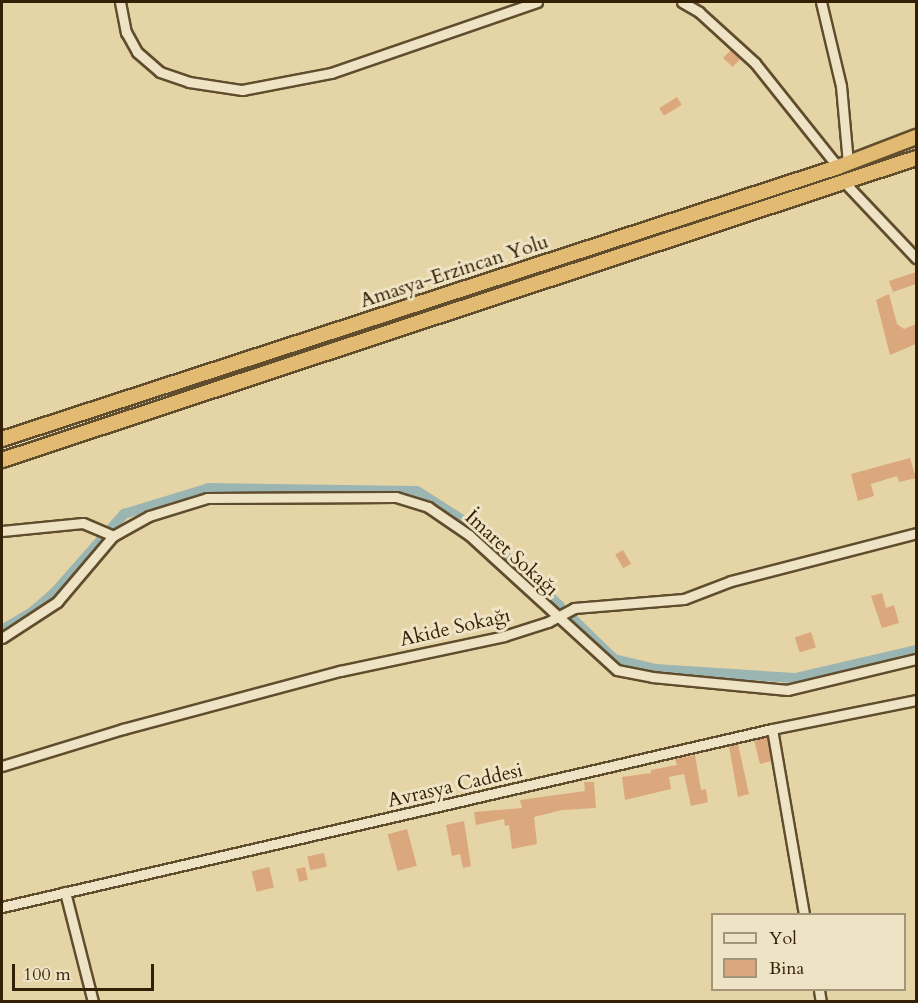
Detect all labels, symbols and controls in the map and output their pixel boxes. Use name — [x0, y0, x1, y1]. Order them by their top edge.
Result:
street label: Amasya-Erzincan Yolu — [357, 229, 551, 313]
street label: İmaret Sokağı — [460, 505, 564, 601]
street label: Akide Sokağı — [397, 603, 513, 651]
street label: Avrasya Caddesi — [385, 758, 525, 812]
legend — [711, 913, 906, 991]
text: Yol — [769, 926, 797, 951]
scale bar — [15, 952, 158, 990]
text: Bina — [769, 956, 804, 981]
text: 100 m — [23, 962, 71, 987]

